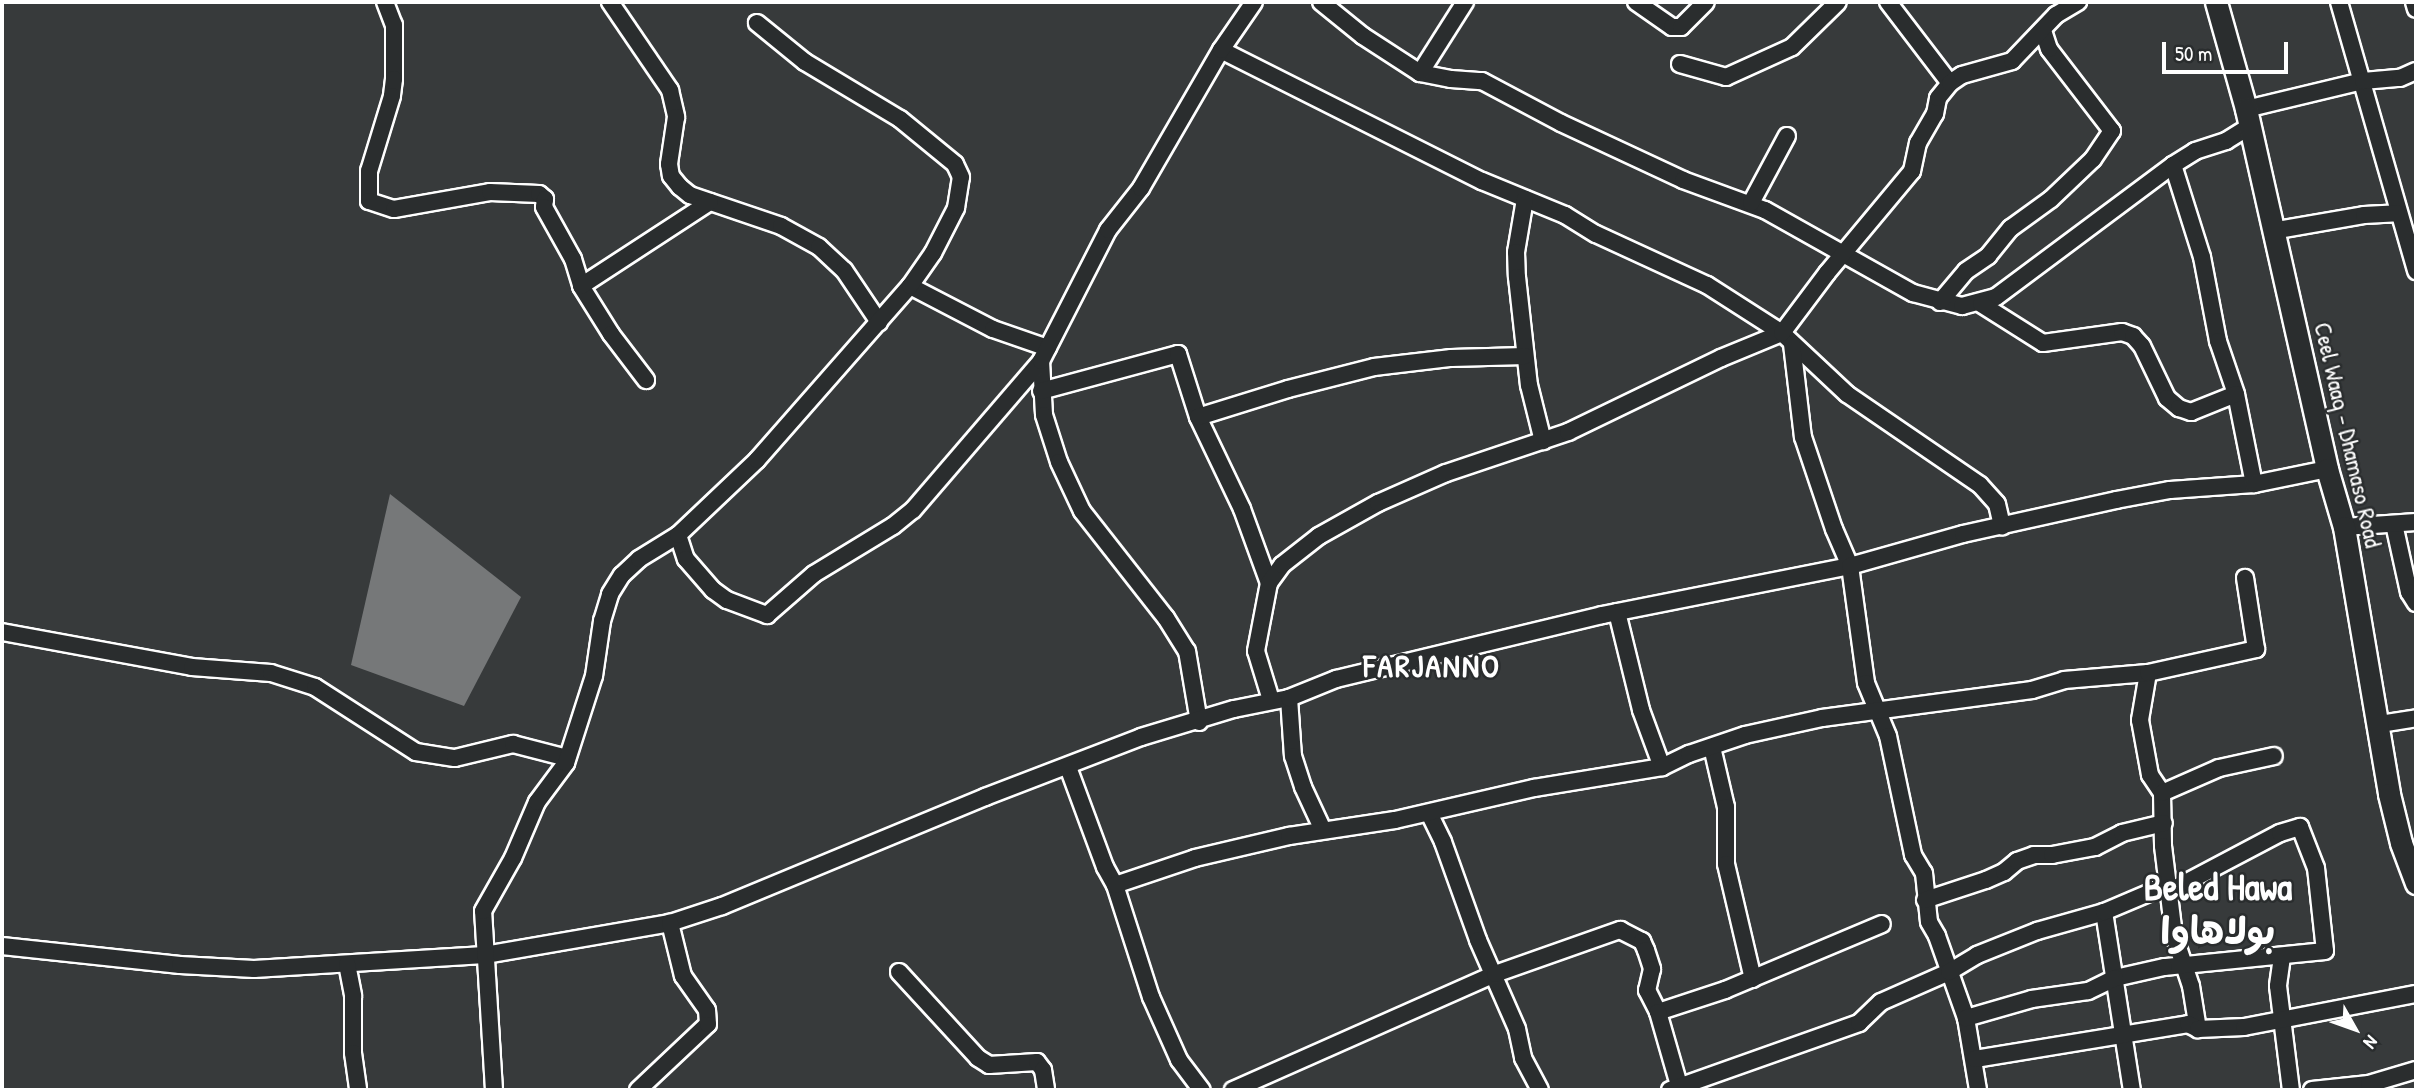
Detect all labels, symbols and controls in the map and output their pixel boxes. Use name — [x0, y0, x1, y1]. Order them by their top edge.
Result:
scale bar — [2166, 28, 2292, 72]
text: 50 m — [2175, 39, 2212, 68]
street label: Ceel Waaq - Dhamaso Road — [2308, 320, 2388, 550]
district label: FARJANNO — [1364, 647, 1500, 685]
district label: Beled Hawa بولاهاوا — [2144, 864, 2292, 954]
north arrow — [2320, 994, 2390, 1064]
text: N — [2358, 1030, 2384, 1055]

